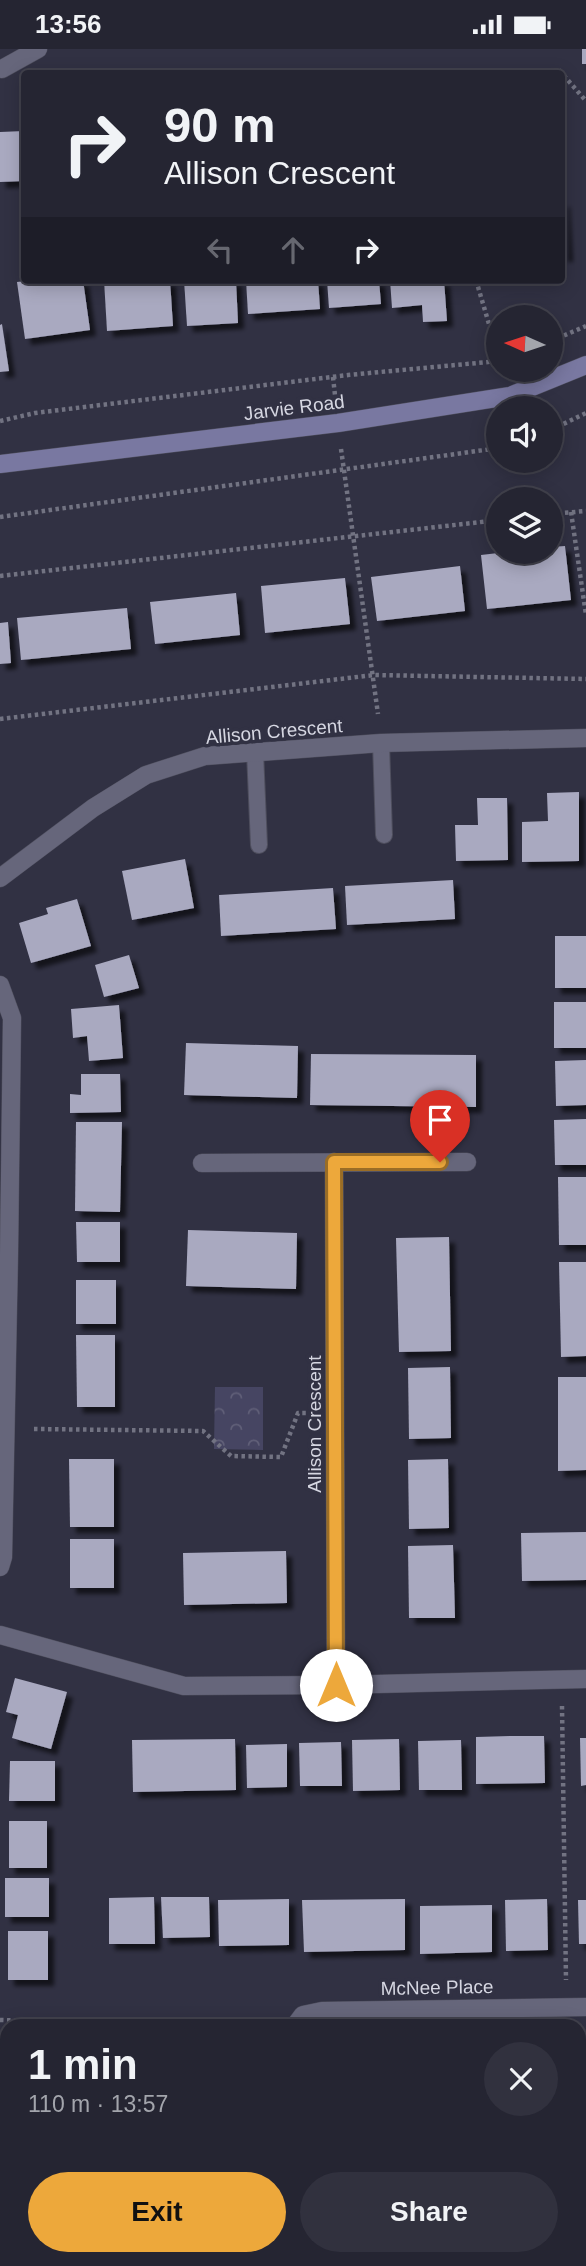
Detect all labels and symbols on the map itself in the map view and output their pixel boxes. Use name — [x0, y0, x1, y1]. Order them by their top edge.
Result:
north arrow — [486, 305, 564, 381]
street label: Jarvie Road — [242, 391, 346, 424]
street label: Allison Crescent — [205, 715, 344, 748]
pin — [410, 1090, 470, 1162]
street label: Allison Crescent — [304, 1355, 325, 1493]
position arrow — [299, 1648, 373, 1722]
street label: McNee Place — [380, 1976, 494, 1999]

